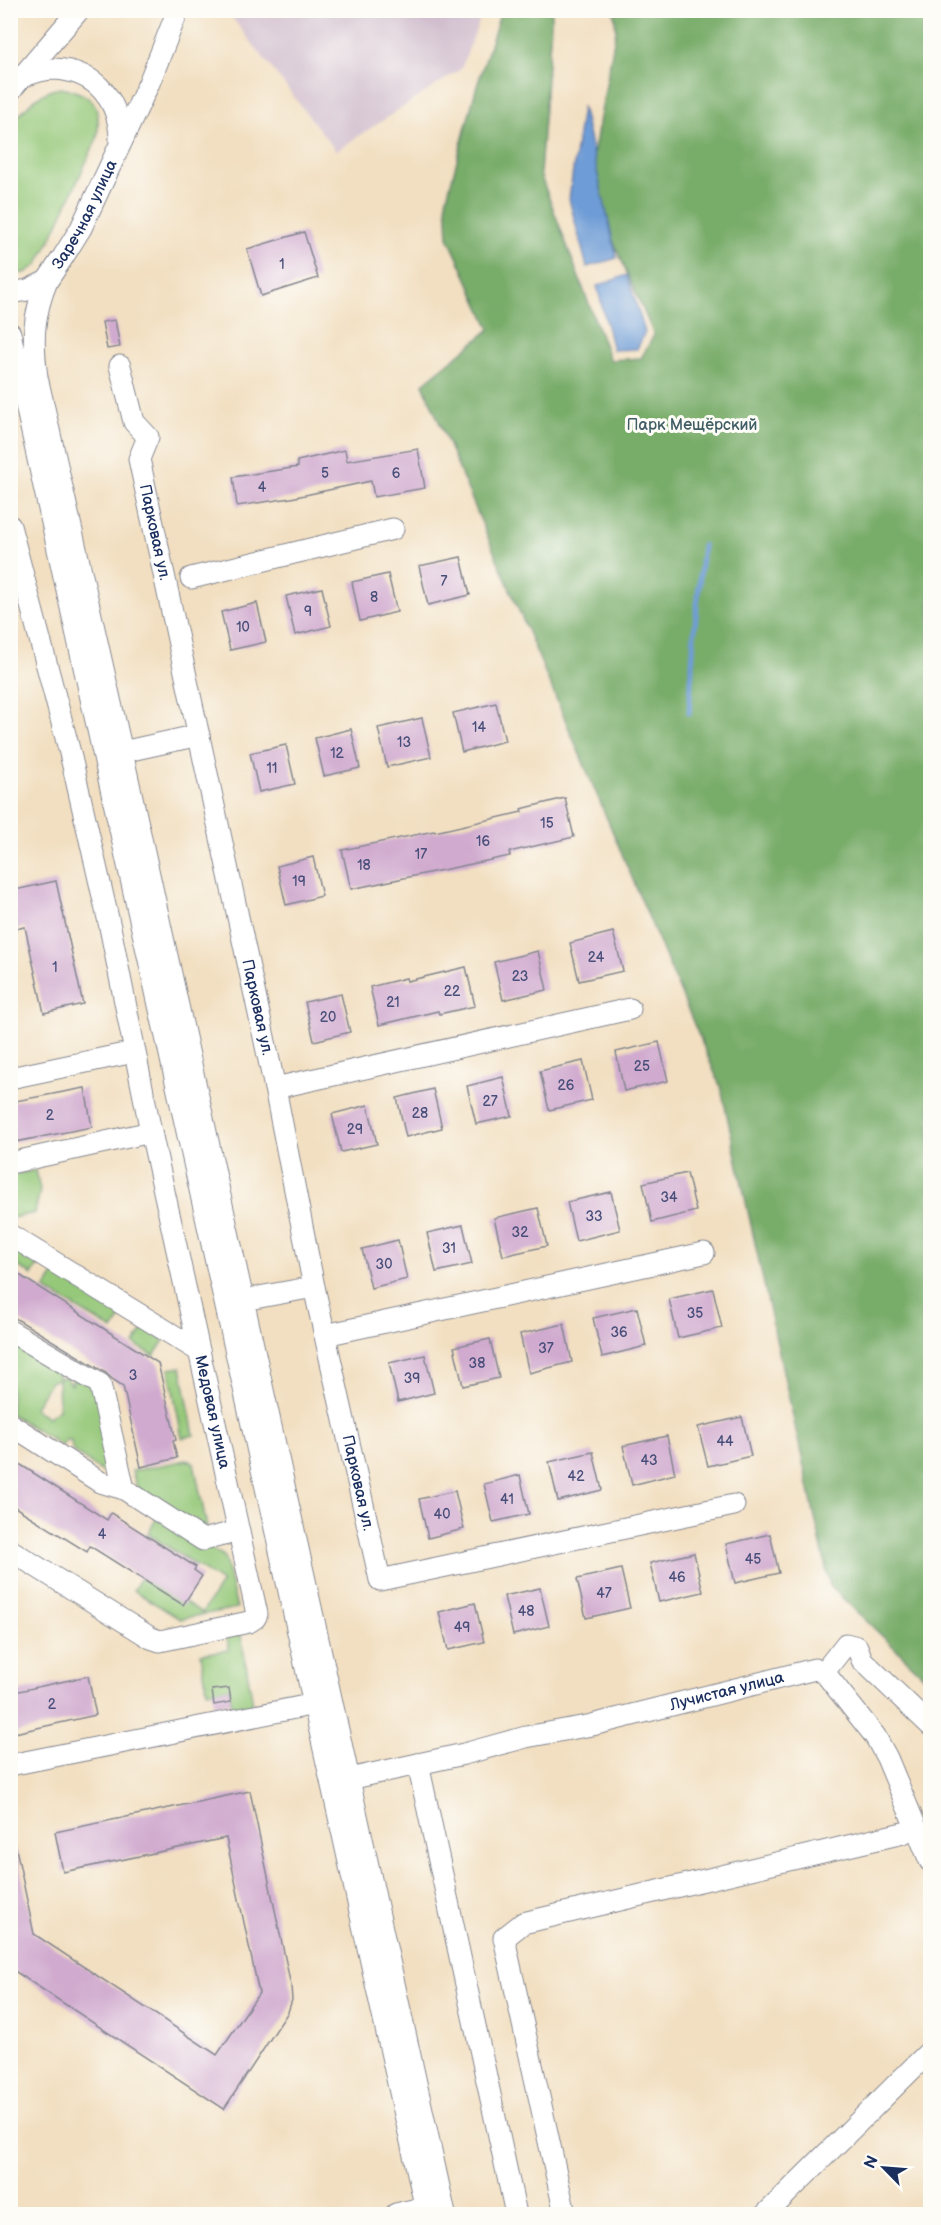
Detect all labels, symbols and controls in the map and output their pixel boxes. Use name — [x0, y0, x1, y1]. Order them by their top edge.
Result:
street label: Заречная улица — [48, 156, 121, 273]
house number: 1 — [279, 256, 285, 273]
park label: Парк Мещёрский — [627, 416, 757, 435]
house number: 5 — [321, 465, 329, 482]
house number: 6 — [392, 465, 401, 482]
house number: 4 — [258, 479, 267, 496]
street label: Парковая ул. — [135, 483, 174, 582]
house number: 7 — [441, 573, 448, 590]
house number: 8 — [370, 589, 378, 606]
house number: 9 — [304, 603, 312, 620]
house number: 10 — [236, 619, 250, 636]
house number: 14 — [472, 719, 486, 736]
house number: 13 — [397, 734, 411, 751]
house number: 12 — [330, 745, 345, 762]
house number: 11 — [267, 760, 277, 777]
house number: 15 — [540, 815, 554, 832]
house number: 16 — [476, 833, 490, 850]
house number: 17 — [415, 846, 427, 863]
house number: 18 — [357, 857, 371, 874]
house number: 19 — [292, 873, 306, 890]
house number: 24 — [588, 949, 605, 966]
street label: Парковая ул. — [238, 958, 277, 1057]
house number: 1 — [52, 959, 58, 976]
house number: 23 — [512, 968, 528, 985]
house number: 22 — [444, 983, 461, 1000]
house number: 21 — [386, 994, 400, 1011]
house number: 20 — [320, 1009, 336, 1026]
house number: 25 — [634, 1058, 650, 1075]
house number: 26 — [558, 1077, 575, 1094]
house number: 27 — [482, 1093, 498, 1110]
house number: 28 — [412, 1105, 428, 1122]
house number: 2 — [46, 1107, 55, 1124]
house number: 29 — [347, 1121, 363, 1138]
house number: 34 — [660, 1189, 678, 1206]
house number: 33 — [585, 1208, 603, 1225]
house number: 32 — [512, 1224, 529, 1241]
house number: 31 — [442, 1240, 456, 1257]
house number: 30 — [376, 1256, 392, 1273]
house number: 35 — [687, 1305, 703, 1322]
house number: 36 — [610, 1324, 628, 1341]
house number: 37 — [538, 1340, 554, 1357]
street label: Медовая улица — [191, 1353, 234, 1471]
house number: 38 — [469, 1355, 485, 1372]
house number: 3 — [129, 1367, 137, 1384]
house number: 39 — [404, 1370, 420, 1387]
street label: Парковая ул. — [338, 1433, 378, 1533]
house number: 44 — [716, 1433, 734, 1450]
house number: 43 — [640, 1452, 658, 1469]
house number: 42 — [568, 1468, 585, 1485]
house number: 41 — [500, 1491, 514, 1508]
house number: 40 — [434, 1506, 450, 1523]
house number: 4 — [98, 1526, 107, 1543]
house number: 45 — [745, 1551, 761, 1568]
house number: 46 — [668, 1569, 686, 1586]
house number: 47 — [596, 1585, 612, 1602]
house number: 48 — [518, 1603, 534, 1620]
house number: 49 — [454, 1619, 470, 1636]
street label: Лучистая улица — [667, 1668, 786, 1715]
house number: 2 — [48, 1696, 57, 1713]
north arrow — [854, 2138, 914, 2198]
text: N — [861, 2153, 883, 2172]

